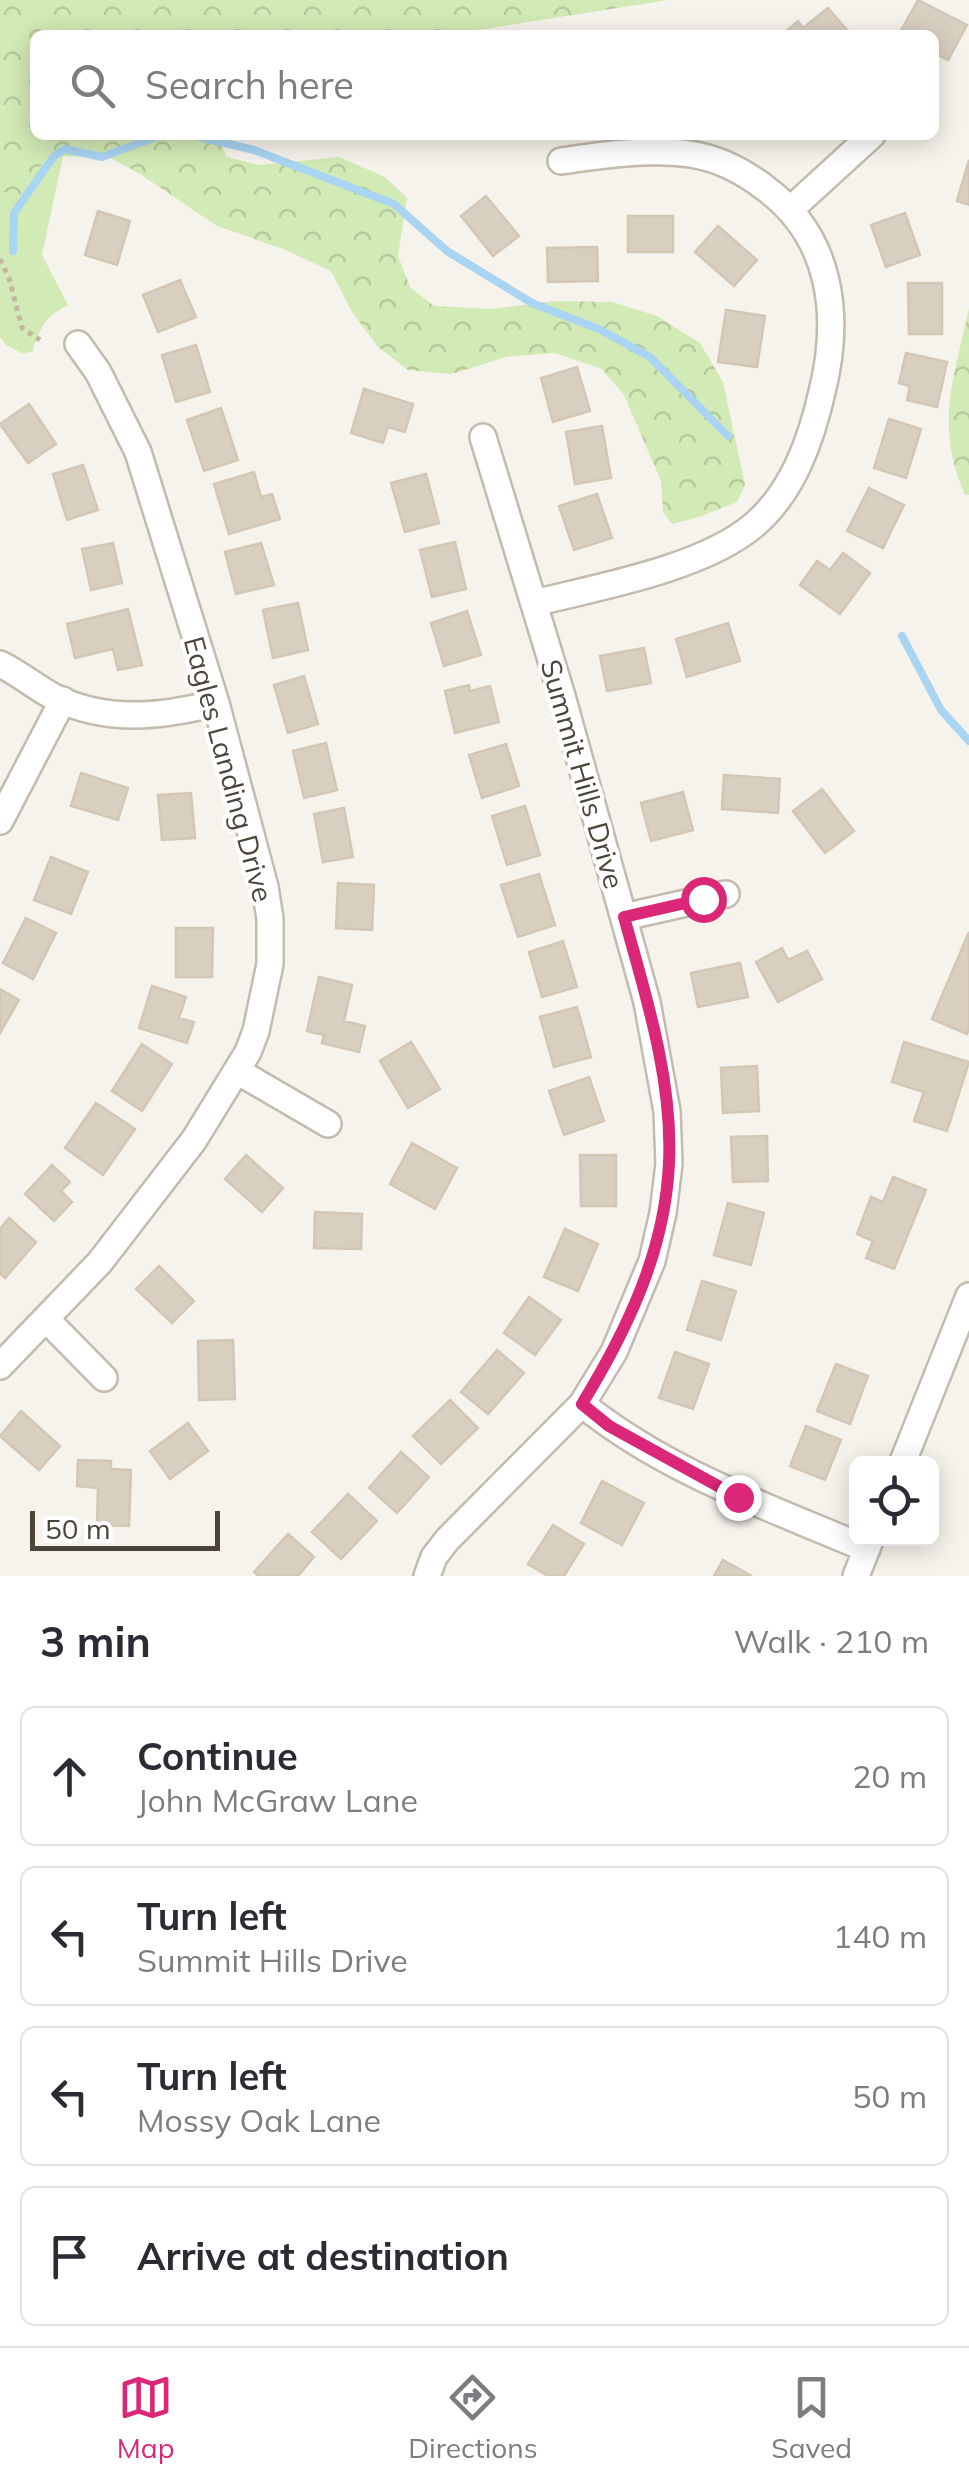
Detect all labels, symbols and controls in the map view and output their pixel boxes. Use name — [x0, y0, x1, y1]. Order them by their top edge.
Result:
search box — [30, 30, 939, 140]
icon: search — [65, 58, 120, 113]
text: Search here — [145, 61, 354, 109]
street label: Eagles Landing Drive — [177, 633, 281, 905]
street label: Summit Hills Drive — [534, 655, 632, 893]
route start — [681, 877, 727, 923]
map controls — [849, 1456, 939, 1546]
button: locate — [849, 1456, 939, 1546]
route end — [716, 1475, 762, 1521]
scale bar — [30, 1506, 220, 1550]
text: 50 m — [45, 1511, 111, 1546]
text: 3 min — [40, 1615, 151, 1668]
text: Walk · 210 m — [734, 1621, 929, 1661]
text: Continue — [137, 1732, 298, 1780]
icon: ahead — [42, 1749, 97, 1804]
text: 20 m — [852, 1756, 927, 1796]
text: John McGraw Lane — [137, 1780, 418, 1820]
text: Turn left — [137, 1892, 287, 1940]
icon: left — [42, 1909, 97, 1964]
text: 140 m — [833, 1916, 927, 1956]
text: Summit Hills Drive — [137, 1940, 408, 1980]
text: Turn left — [137, 2052, 287, 2100]
icon: left — [42, 2069, 97, 2124]
text: 50 m — [852, 2076, 927, 2116]
text: Mossy Oak Lane — [137, 2100, 381, 2140]
icon: arrive — [42, 2229, 97, 2284]
text: Arrive at destination — [137, 2232, 509, 2280]
tab: Map — [117, 2370, 174, 2465]
tab: Directions — [408, 2370, 538, 2465]
tab: Saved — [771, 2370, 852, 2465]

